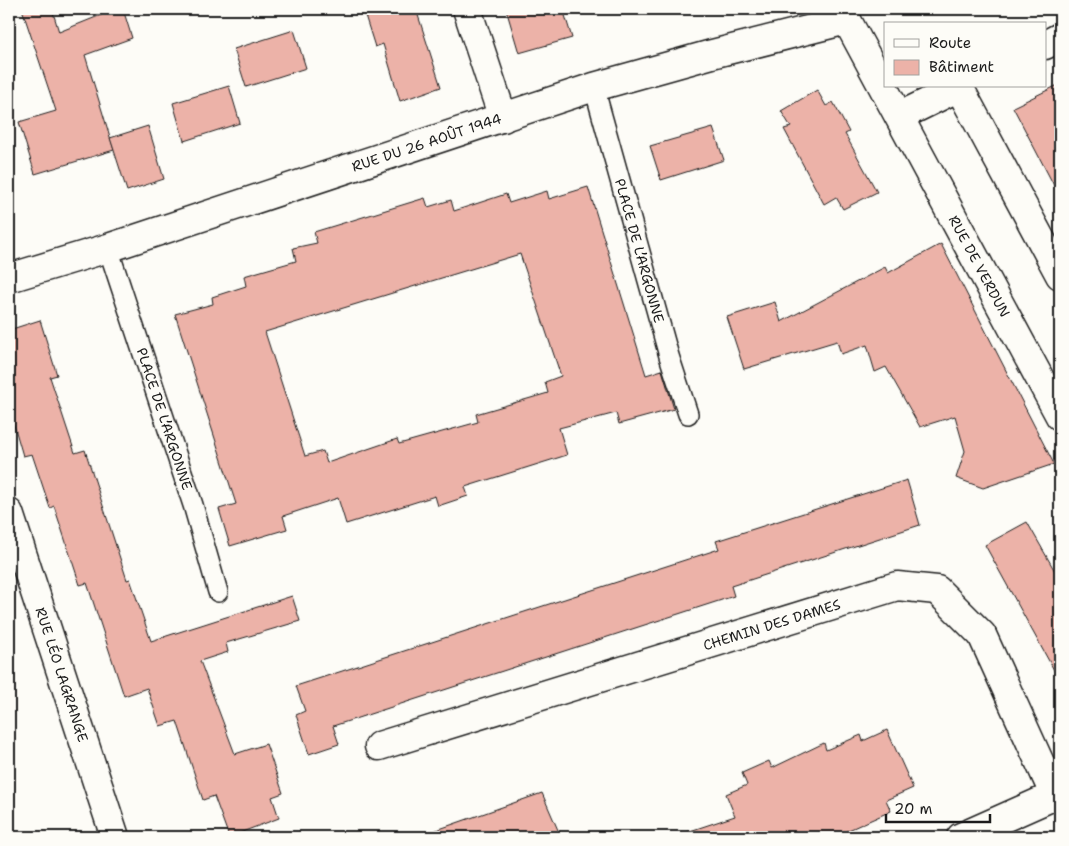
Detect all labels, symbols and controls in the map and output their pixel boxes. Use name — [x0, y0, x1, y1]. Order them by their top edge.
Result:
legend — [884, 22, 1046, 88]
text: Route — [929, 33, 971, 53]
text: Bâtiment — [929, 57, 994, 77]
street label: RUE DU 26 AOÛT 1944 — [349, 109, 504, 176]
street label: PLACE DE L’ARGONNE — [611, 177, 668, 325]
street label: RUE DE VERDUN — [945, 212, 1014, 320]
street label: PLACE DE L’ARGONNE — [133, 345, 197, 493]
street label: CHEMIN DES DAMES — [701, 595, 843, 654]
street label: RUE LÉO LAGRANGE — [31, 605, 92, 744]
scale bar — [886, 791, 990, 823]
text: 20 m — [894, 799, 933, 819]

